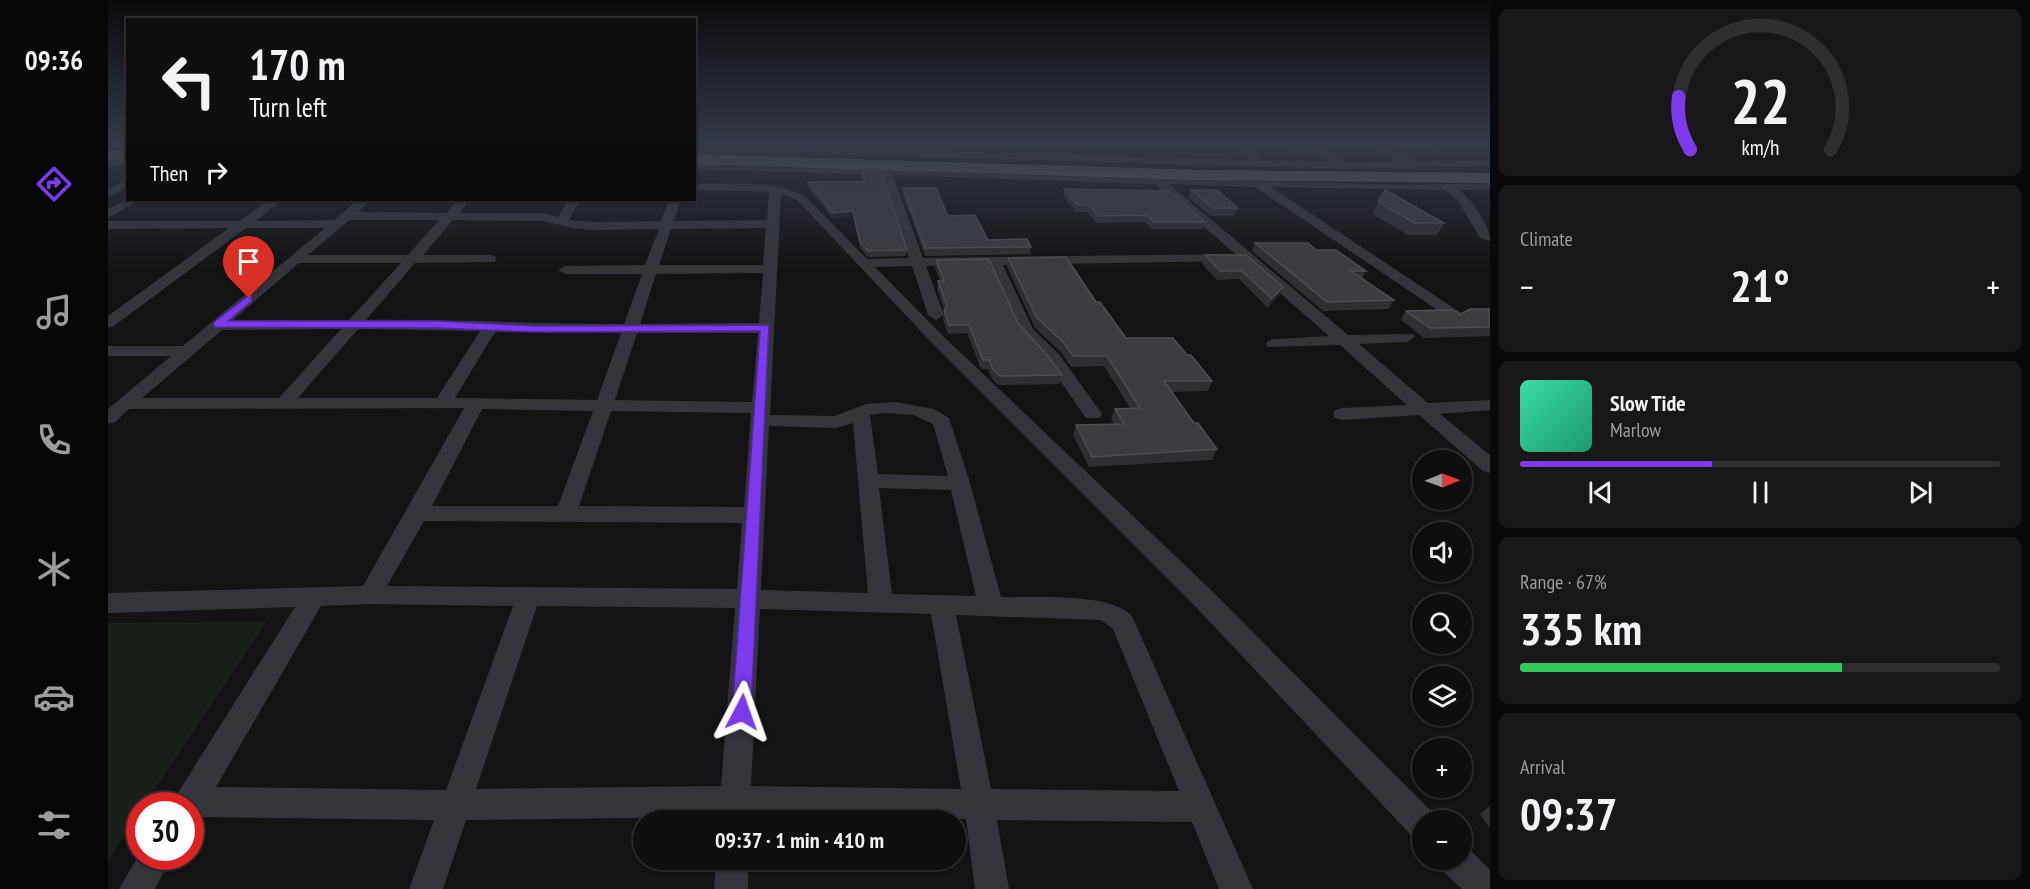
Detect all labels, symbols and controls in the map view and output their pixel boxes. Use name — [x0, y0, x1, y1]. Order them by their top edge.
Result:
text: 170 m — [249, 37, 346, 92]
icon: left — [150, 42, 228, 120]
text: 09:36 — [25, 43, 83, 77]
text: 22 — [1730, 60, 1790, 141]
text: Turn left — [249, 90, 327, 124]
text: km/h — [1741, 133, 1779, 161]
icon: right — [200, 156, 233, 189]
text: Then — [150, 159, 188, 187]
icon: directions — [33, 163, 75, 205]
text: Climate — [1520, 226, 1573, 252]
pin — [223, 236, 274, 298]
icon: arrive — [232, 245, 265, 278]
text: 21° — [1730, 256, 1790, 314]
text: − — [1520, 265, 1534, 308]
text: + — [1986, 265, 2000, 308]
icon: music — [33, 291, 75, 333]
text: Slow Tide — [1610, 389, 1686, 417]
text: Marlow — [1610, 417, 1661, 443]
icon: phone — [33, 419, 75, 461]
north arrow — [1412, 450, 1472, 510]
map controls — [1412, 450, 1472, 870]
icon: previous — [1584, 476, 1617, 509]
icon: pause — [1744, 476, 1777, 509]
icon: next — [1904, 476, 1937, 509]
button: sound — [1412, 522, 1472, 582]
icon: climate — [33, 548, 75, 590]
text: Range · 67% — [1520, 569, 1607, 595]
button: search — [1412, 594, 1472, 654]
text: 335 km — [1520, 599, 1642, 657]
button: layers — [1412, 666, 1472, 726]
icon: car — [33, 676, 75, 718]
position arrow — [710, 680, 774, 744]
button: + — [1412, 738, 1472, 798]
text: Arrival — [1520, 754, 1565, 780]
text: 09:37 — [1520, 784, 1617, 842]
speed limit sign: 30 — [126, 792, 204, 870]
icon: filters — [33, 804, 75, 846]
button: − — [1412, 810, 1472, 870]
text: 09:37 · 1 min · 410 m — [715, 826, 884, 854]

